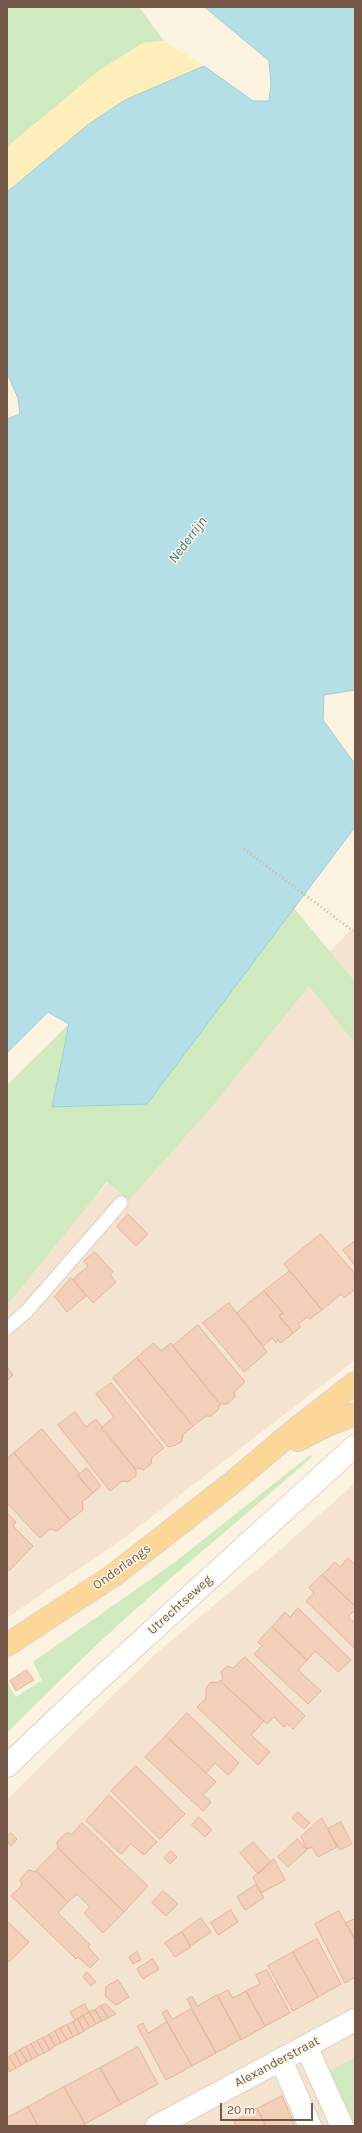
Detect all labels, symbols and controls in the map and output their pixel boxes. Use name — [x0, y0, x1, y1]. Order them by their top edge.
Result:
water label: Nederrijn — [165, 513, 211, 567]
street label: Onderlangs — [90, 1541, 154, 1593]
street label: Utrechtseweg — [145, 1572, 215, 1638]
street label: Alexanderstraat — [232, 2033, 322, 2091]
scale bar — [222, 2095, 315, 2121]
text: 20 m — [227, 2103, 255, 2117]

